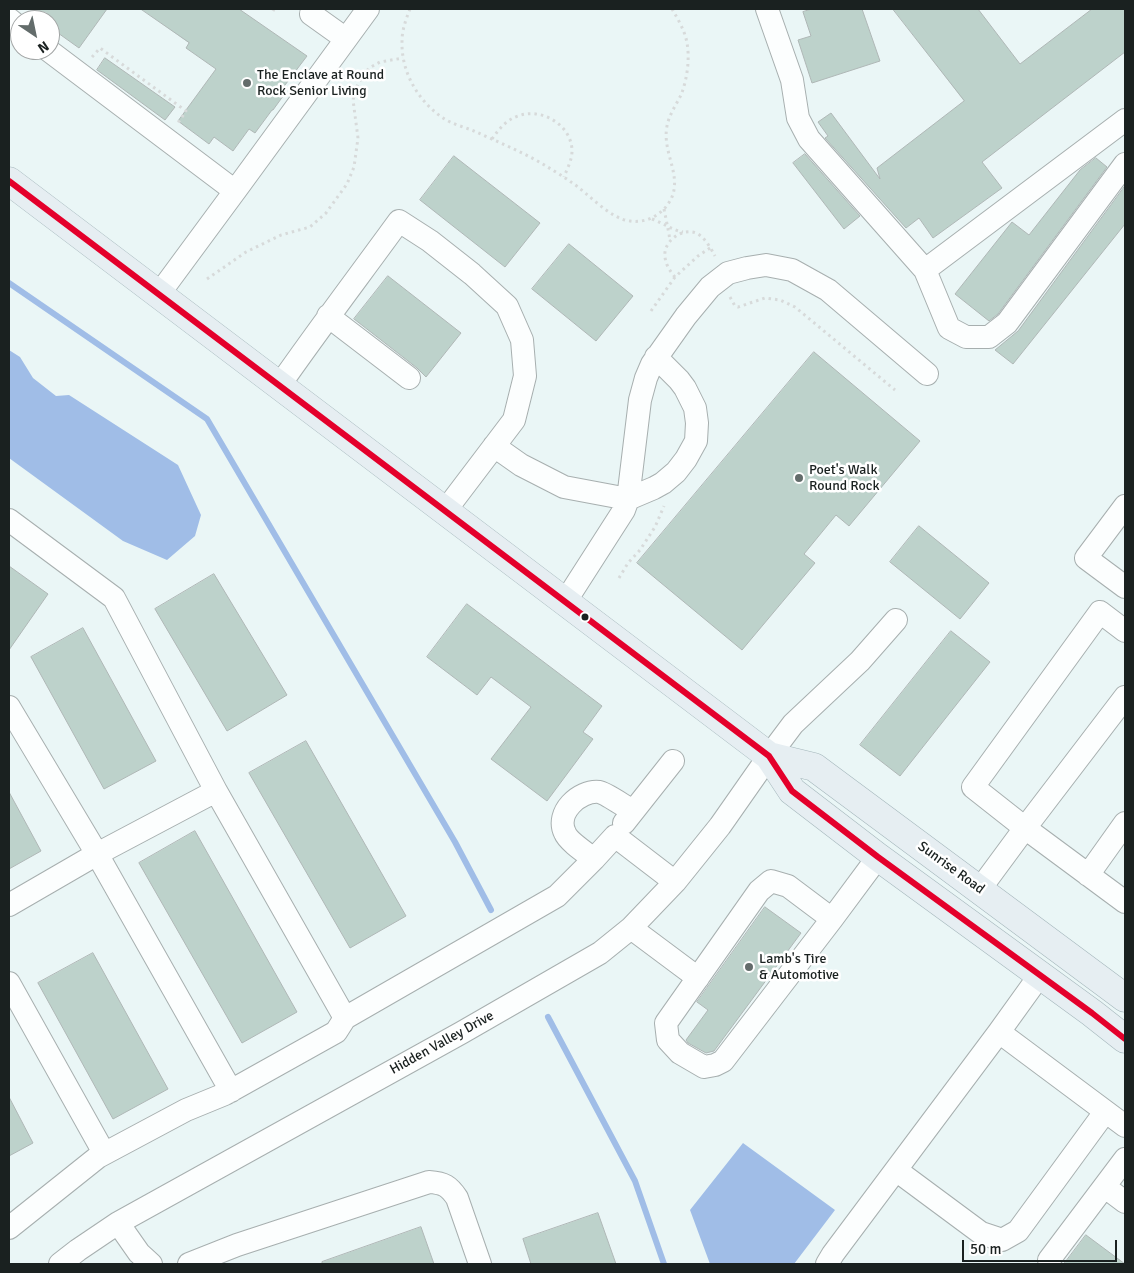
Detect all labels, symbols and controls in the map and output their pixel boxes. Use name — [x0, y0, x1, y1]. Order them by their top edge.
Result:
north arrow — [10, 10, 60, 60]
text: N — [34, 37, 52, 57]
place label: The Enclave at Round Rock Senior Living — [257, 67, 384, 100]
marker: The Enclave at Round Rock Senior Living — [241, 77, 253, 89]
place label: Poet's Walk Round Rock — [809, 462, 879, 494]
marker: Poet's Walk Round Rock — [793, 472, 805, 484]
unlabelled marker — [580, 612, 590, 622]
street label: Sunrise Road — [914, 838, 988, 898]
place label: Lamb's Tire & Automotive — [759, 951, 839, 984]
marker: Lamb's Tire & Automotive — [743, 961, 755, 973]
street label: Hidden Valley Drive — [387, 1008, 497, 1078]
scale bar — [964, 1230, 1119, 1262]
text: 50 m — [970, 1240, 1001, 1258]

